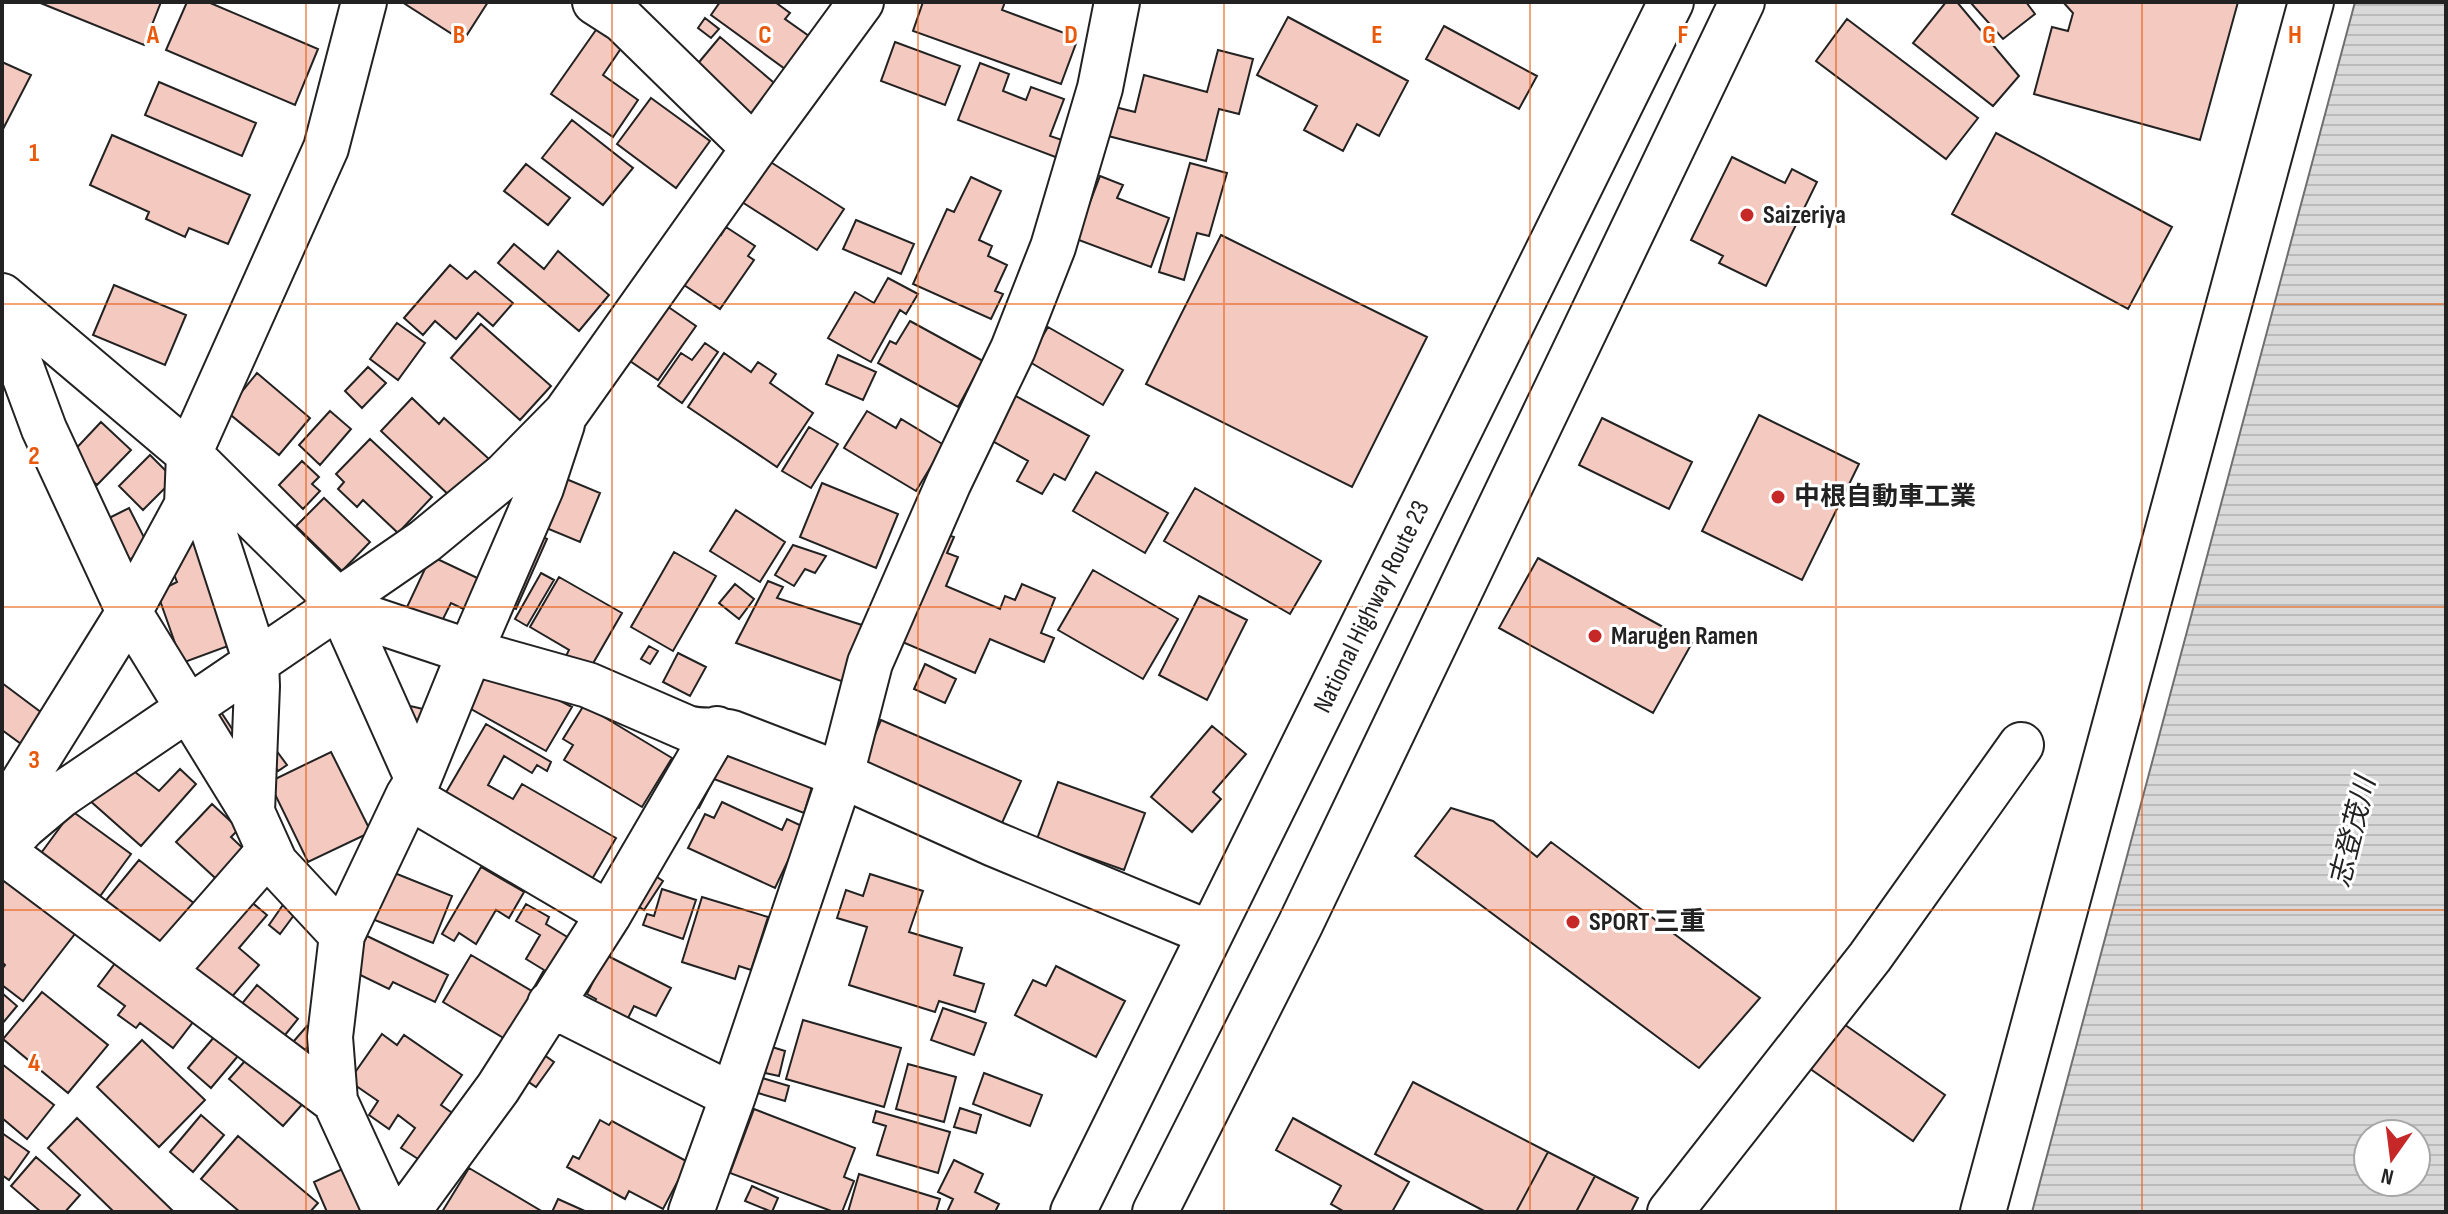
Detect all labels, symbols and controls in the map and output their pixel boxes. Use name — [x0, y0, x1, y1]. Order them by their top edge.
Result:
text: A — [146, 20, 160, 51]
text: B — [453, 20, 465, 51]
text: C — [758, 20, 772, 51]
text: D — [1064, 20, 1078, 51]
text: E — [1371, 20, 1383, 51]
text: F — [1678, 20, 1689, 51]
text: G — [1982, 20, 1996, 51]
text: H — [2288, 20, 2302, 51]
text: 1 — [29, 138, 39, 169]
place label: Saizeriya — [1763, 200, 1846, 231]
marker: Saizeriya — [1738, 206, 1756, 224]
text: 2 — [28, 441, 40, 472]
place label: 中根自動車工業 — [1794, 482, 1976, 513]
marker: 中根自動車工業 — [1769, 488, 1787, 506]
street label: National Highway Route 23 — [1307, 496, 1437, 718]
place label: Marugen Ramen — [1611, 621, 1758, 652]
marker: Marugen Ramen — [1586, 627, 1604, 645]
text: 3 — [28, 745, 40, 776]
water label: 志登茂川 — [2323, 771, 2383, 890]
place label: SPORT 三重 — [1589, 907, 1706, 938]
marker: SPORT 三重 — [1564, 913, 1582, 931]
text: 4 — [28, 1048, 40, 1079]
north arrow — [2352, 1118, 2432, 1198]
text: N — [2379, 1161, 2396, 1190]

